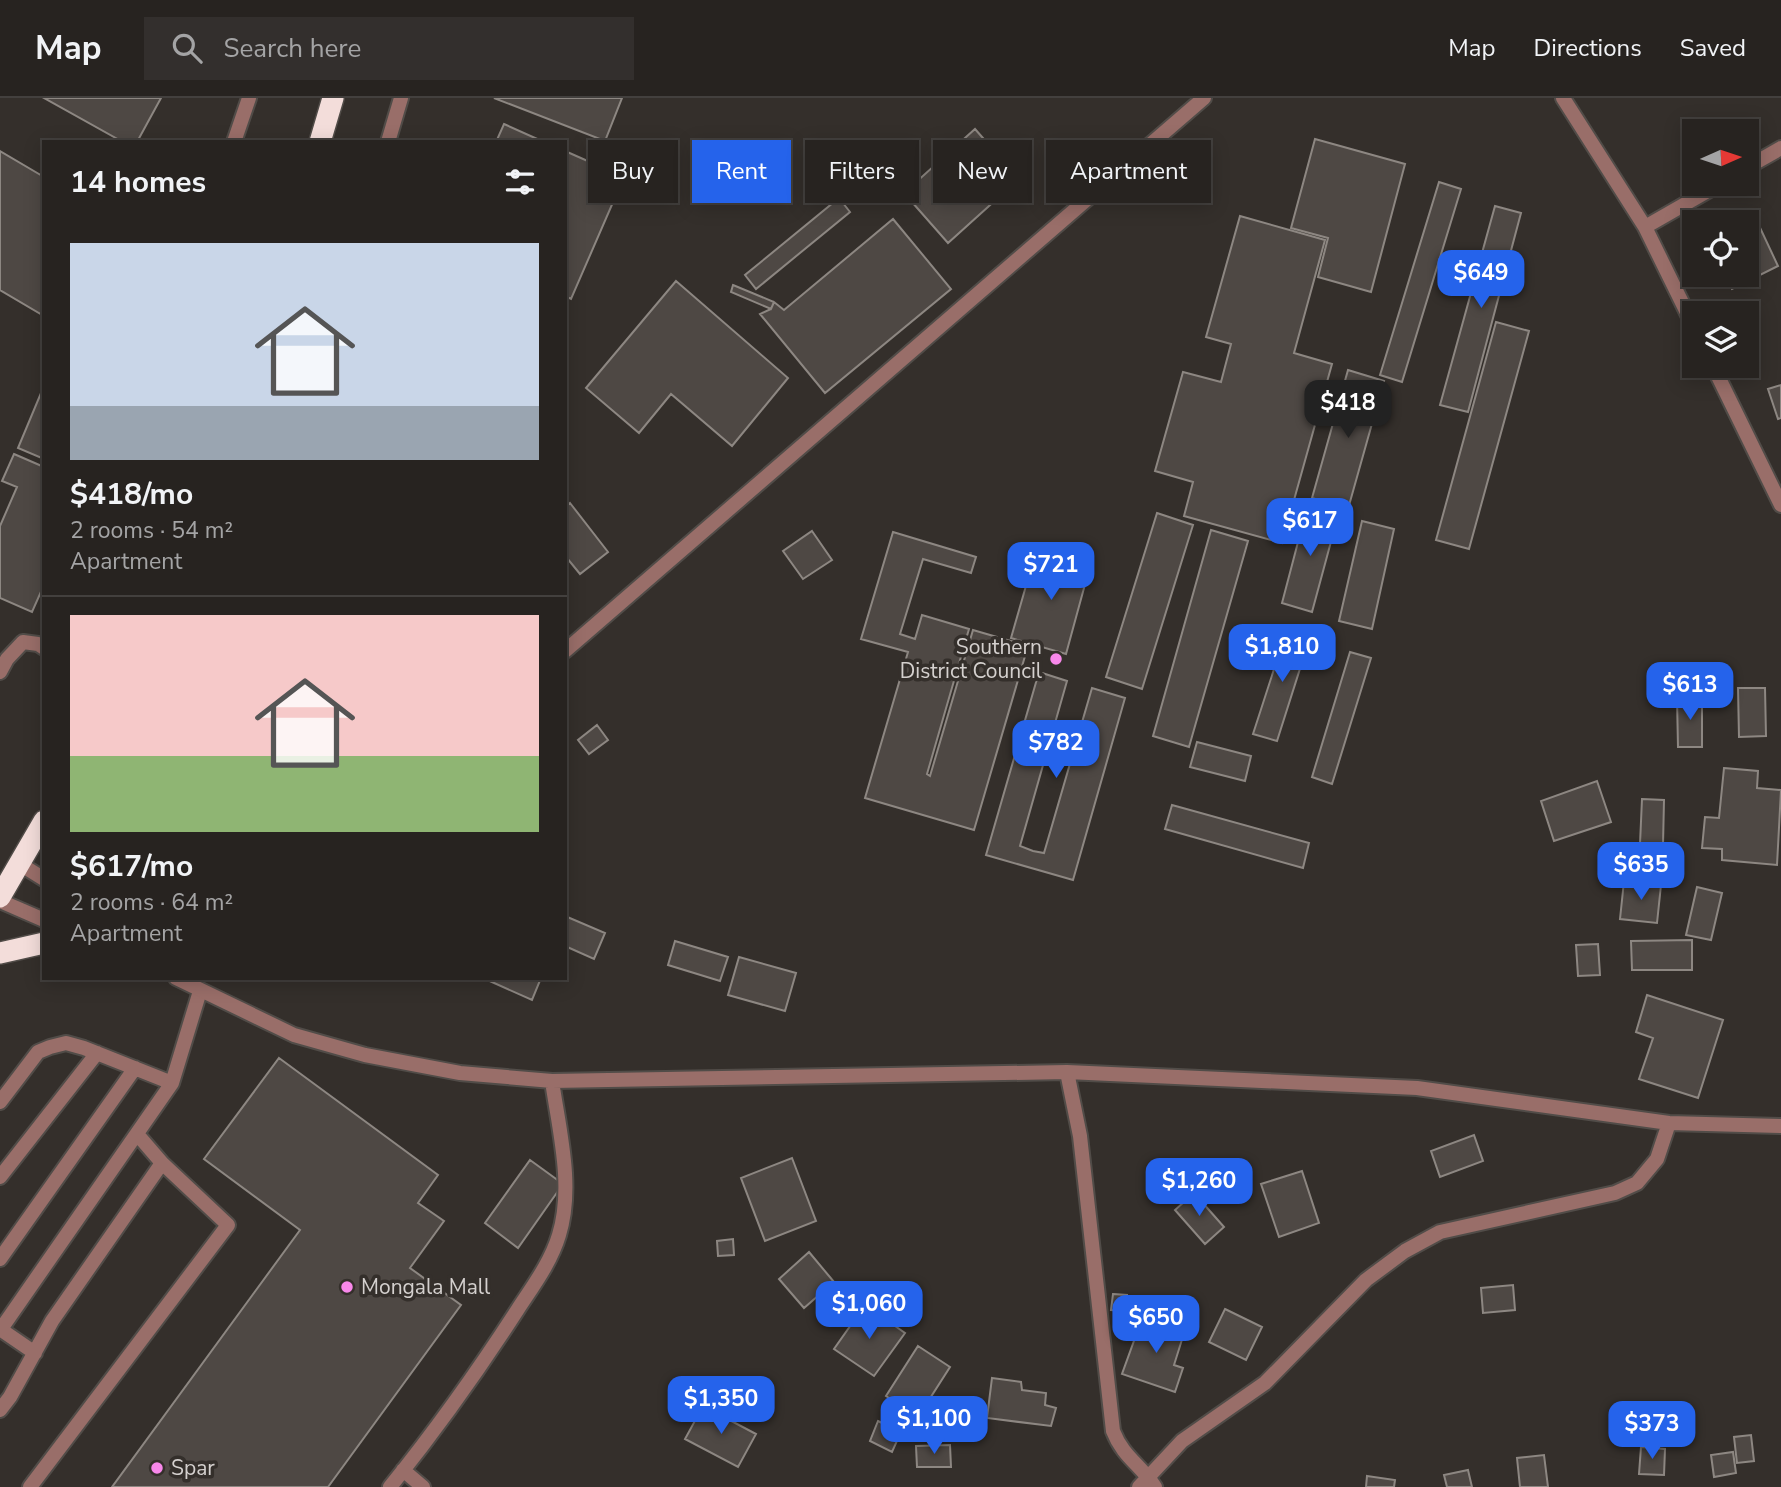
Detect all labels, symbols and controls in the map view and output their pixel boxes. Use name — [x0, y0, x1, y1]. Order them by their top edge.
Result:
search box — [144, 17, 634, 80]
text: Map — [35, 26, 102, 71]
icon: search — [168, 29, 206, 67]
text: Search here — [224, 31, 361, 66]
text: Map — [1448, 32, 1495, 64]
text: Directions — [1533, 32, 1642, 64]
text: Saved — [1680, 32, 1746, 64]
north arrow — [1682, 119, 1759, 196]
map controls — [1682, 119, 1759, 378]
chip: Buy — [588, 140, 678, 203]
chip: Rent — [692, 140, 791, 203]
chip: Filters — [805, 140, 919, 203]
chip: New — [933, 140, 1032, 203]
chip: Apartment — [1046, 140, 1211, 203]
text: 14 homes — [70, 162, 206, 203]
icon: filters — [501, 163, 539, 201]
button: locate — [1682, 210, 1759, 287]
pin: $649 — [1440, 250, 1522, 310]
text: $649 — [1453, 257, 1509, 288]
icon: home — [242, 288, 368, 414]
button: layers — [1682, 301, 1759, 378]
pin: $418 — [1307, 380, 1389, 440]
text: $418 — [1320, 387, 1376, 418]
text: $418/mo — [70, 474, 193, 515]
pin: $617 — [1269, 498, 1351, 558]
text: $617 — [1282, 505, 1338, 536]
text: 2 rooms · 54 m² — [70, 515, 233, 546]
pin: $721 — [1010, 542, 1092, 602]
text: Apartment — [70, 546, 182, 577]
text: $721 — [1023, 549, 1079, 580]
pin: $1,810 — [1225, 624, 1339, 684]
text: $1,810 — [1245, 631, 1319, 662]
place label: Southern District Council — [900, 633, 1043, 685]
marker: Southern District Council — [1048, 651, 1064, 667]
icon: home — [242, 660, 368, 786]
pin: $613 — [1649, 662, 1731, 722]
text: $613 — [1662, 669, 1718, 700]
pin: $782 — [1015, 720, 1097, 780]
text: $782 — [1028, 727, 1084, 758]
pin: $635 — [1600, 842, 1682, 902]
text: $617/mo — [70, 846, 193, 887]
text: $635 — [1613, 849, 1669, 880]
text: 2 rooms · 64 m² — [70, 887, 233, 918]
text: Apartment — [70, 918, 182, 949]
pin: $1,260 — [1142, 1158, 1256, 1218]
text: $1,260 — [1162, 1165, 1236, 1196]
place label: Mongala Mall — [361, 1273, 491, 1301]
marker: Mongala Mall — [339, 1279, 355, 1295]
pin: $1,060 — [812, 1282, 926, 1341]
text: $1,060 — [832, 1288, 906, 1319]
pin: $650 — [1115, 1296, 1197, 1355]
text: $650 — [1128, 1302, 1184, 1333]
pin: $1,350 — [664, 1376, 778, 1436]
text: $1,350 — [684, 1383, 758, 1414]
pin: $1,100 — [877, 1396, 991, 1456]
pin: $373 — [1611, 1402, 1693, 1461]
text: $1,100 — [897, 1403, 971, 1434]
text: $373 — [1624, 1408, 1680, 1439]
place label: Spar — [171, 1454, 215, 1482]
marker: Spar — [149, 1460, 165, 1476]

